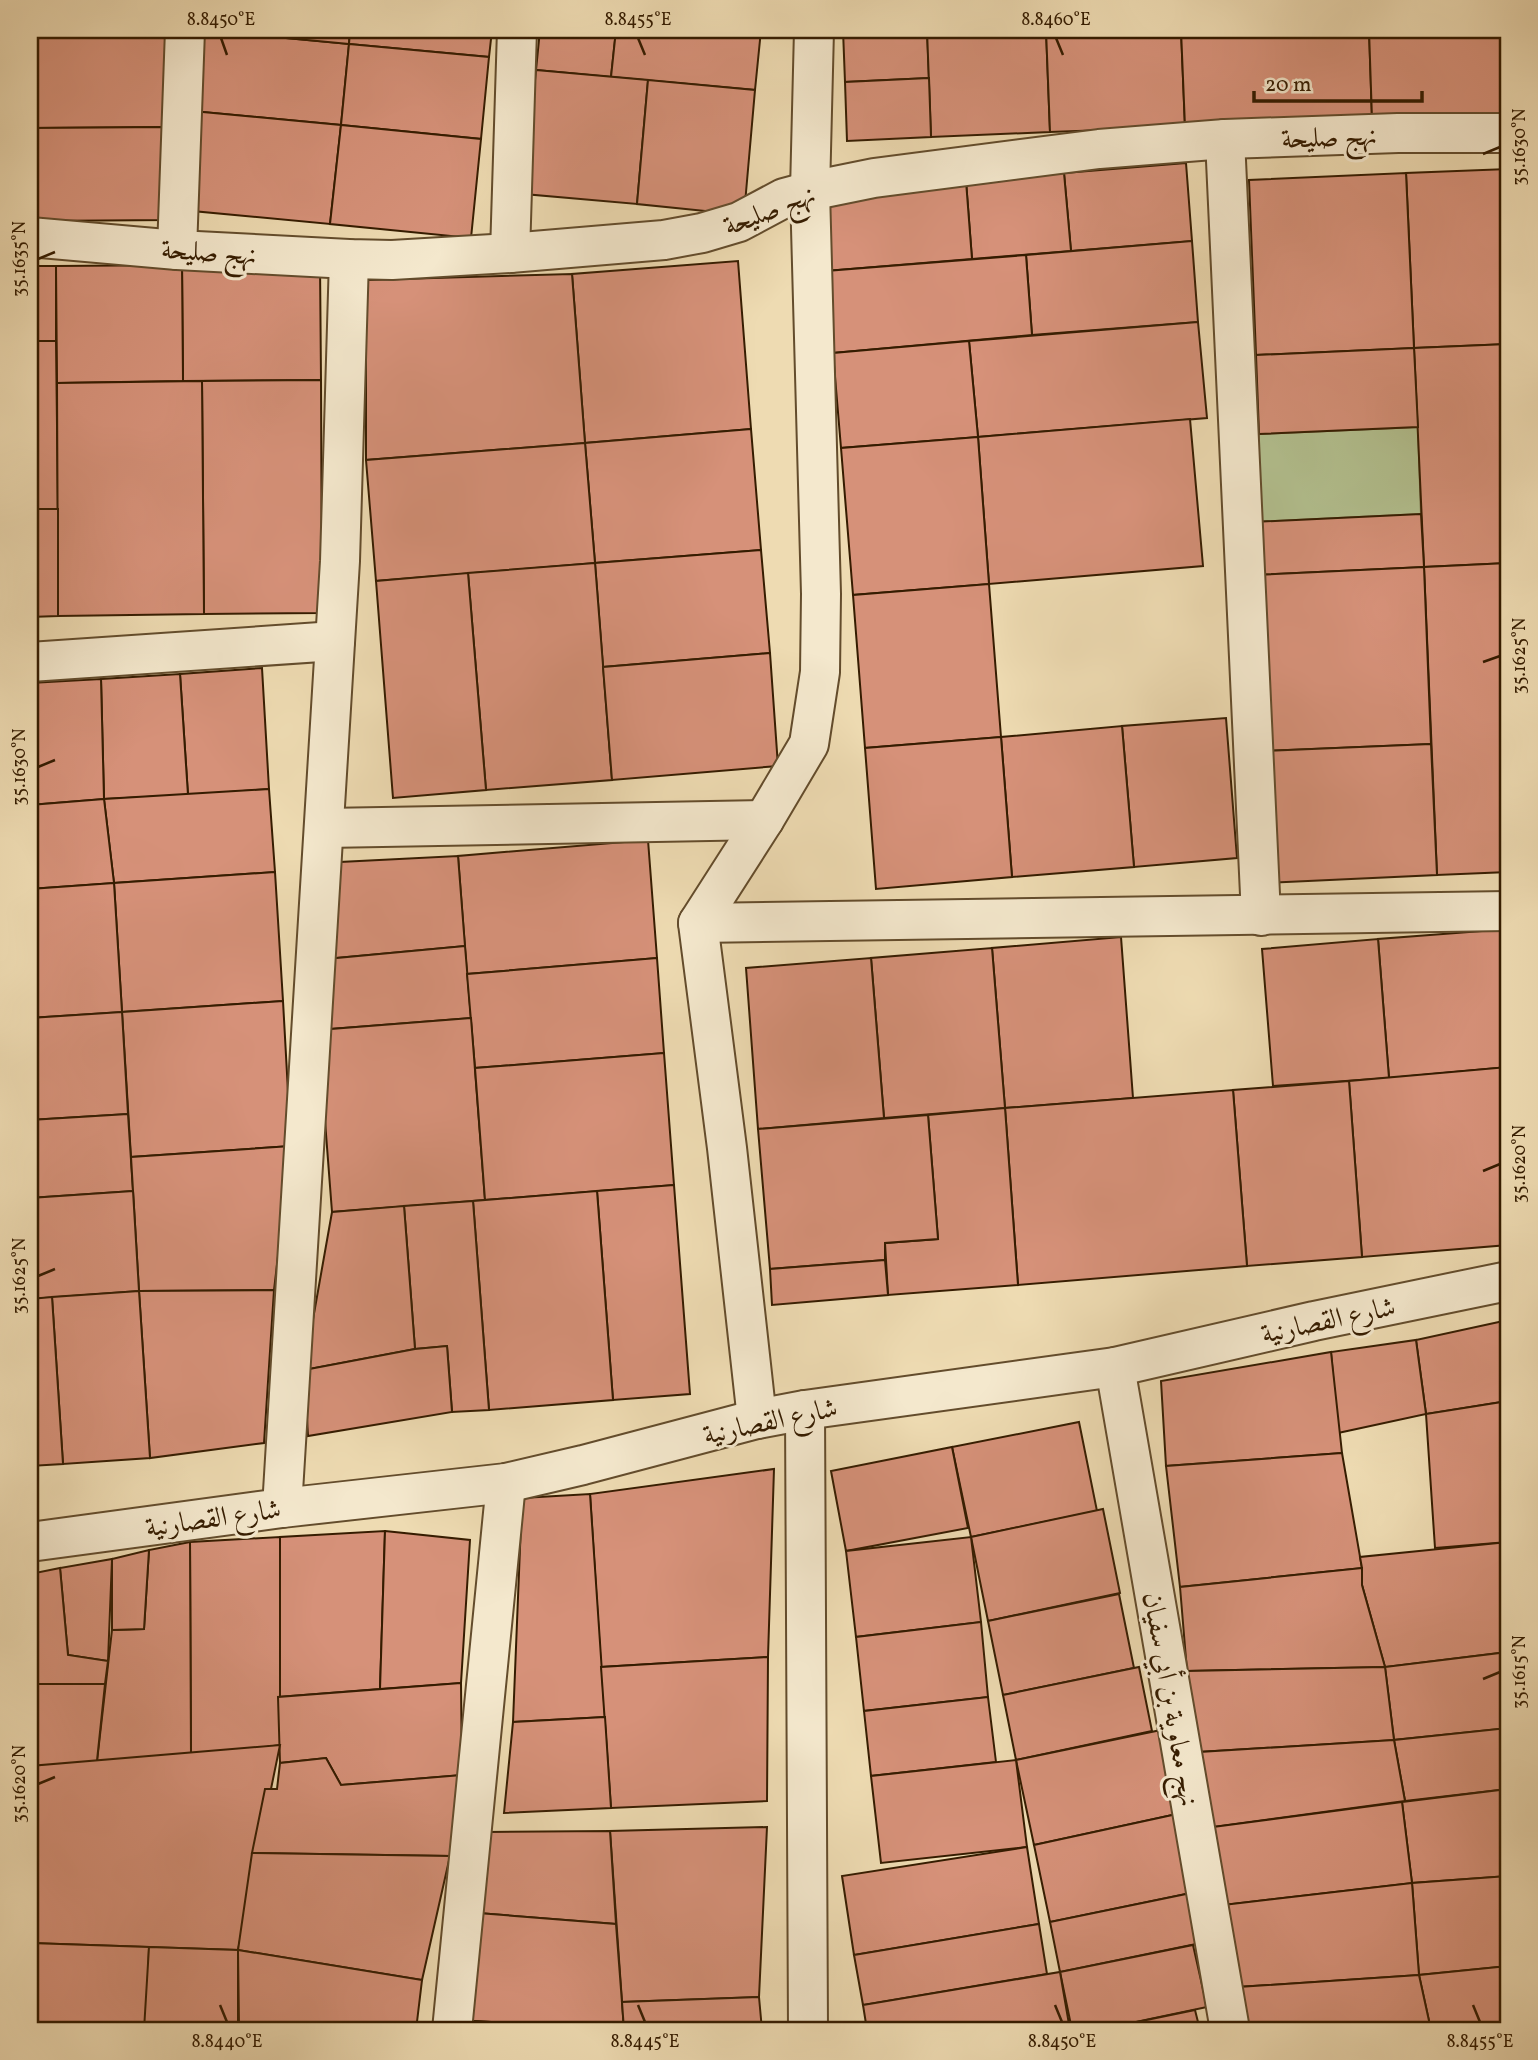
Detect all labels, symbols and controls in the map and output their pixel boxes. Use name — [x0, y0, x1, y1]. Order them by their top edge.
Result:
text: 8.8450°E — [187, 8, 255, 33]
text: 8.8455°E — [604, 8, 672, 33]
text: 8.8460°E — [1021, 8, 1091, 33]
scale bar — [1254, 60, 1422, 104]
text: 20 m — [1265, 71, 1311, 100]
text: 35.1630°N — [1508, 108, 1533, 186]
street label: نهج صليحة — [1281, 117, 1378, 163]
street label: نهج صليحة — [718, 176, 823, 250]
text: 35.1635°N — [8, 221, 33, 297]
street label: نهج صليحة — [159, 231, 258, 279]
text: 35.1625°N — [1508, 618, 1533, 694]
text: 35.1630°N — [8, 728, 33, 806]
text: 35.1620°N — [1508, 1125, 1533, 1203]
text: 35.1625°N — [8, 1238, 33, 1314]
street label: شارع القصارنية — [1258, 1288, 1400, 1357]
street label: شارع القصارنية — [700, 1389, 842, 1458]
street label: شارع القصارنية — [143, 1491, 284, 1550]
street label: نهج معاوية بن أبي سفيان — [1129, 1589, 1210, 1810]
text: 35.1615°N — [1508, 1635, 1533, 1709]
text: 35.1620°N — [8, 1745, 33, 1823]
text: 8.8440°E — [191, 2030, 263, 2055]
text: 8.8445°E — [610, 2030, 680, 2055]
text: 8.8450°E — [1028, 2030, 1096, 2055]
text: 8.8455°E — [1446, 2030, 1514, 2055]

